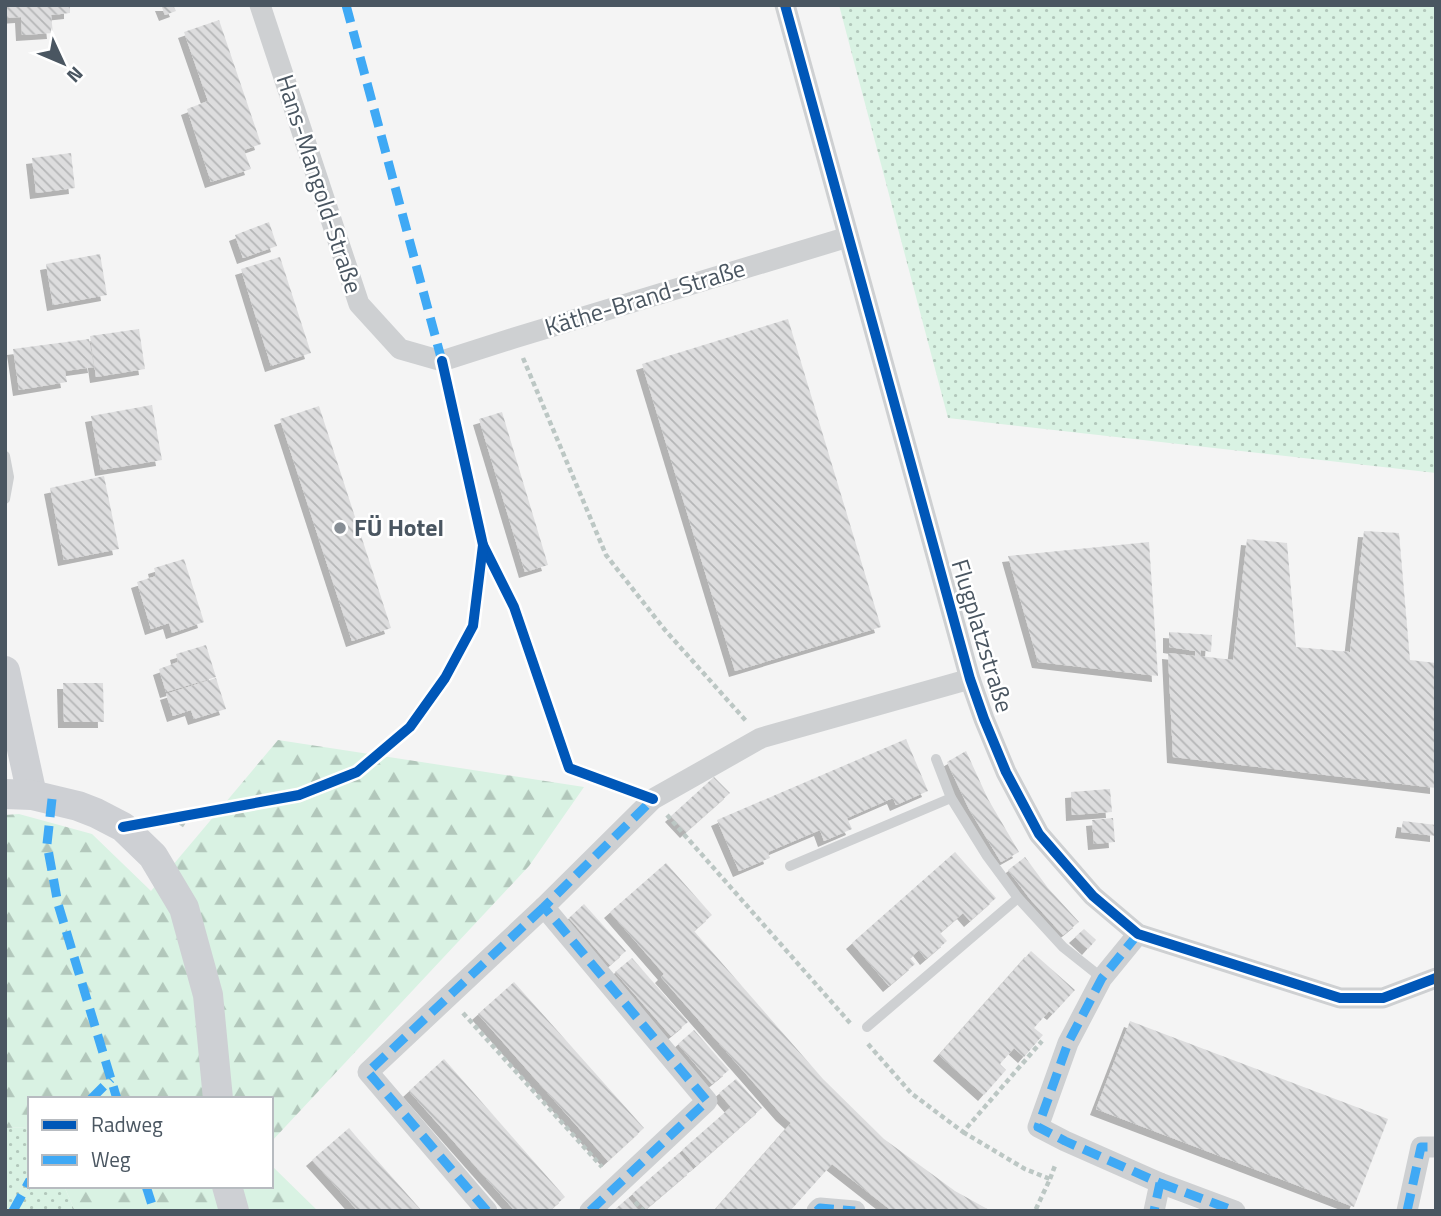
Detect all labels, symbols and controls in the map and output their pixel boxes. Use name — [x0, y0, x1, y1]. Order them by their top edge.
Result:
north arrow — [28, 28, 98, 98]
text: N — [61, 60, 91, 90]
street label: Hans-Mangold-Straße — [268, 70, 372, 298]
street label: Käthe-Brand-Straße — [540, 249, 749, 345]
place label: FÜ Hotel — [354, 509, 444, 545]
marker: FÜ Hotel — [332, 520, 348, 536]
street label: Flugplatzstraße — [943, 555, 1023, 717]
legend — [28, 1097, 273, 1188]
text: Radweg — [91, 1108, 163, 1140]
text: Weg — [91, 1143, 131, 1175]

